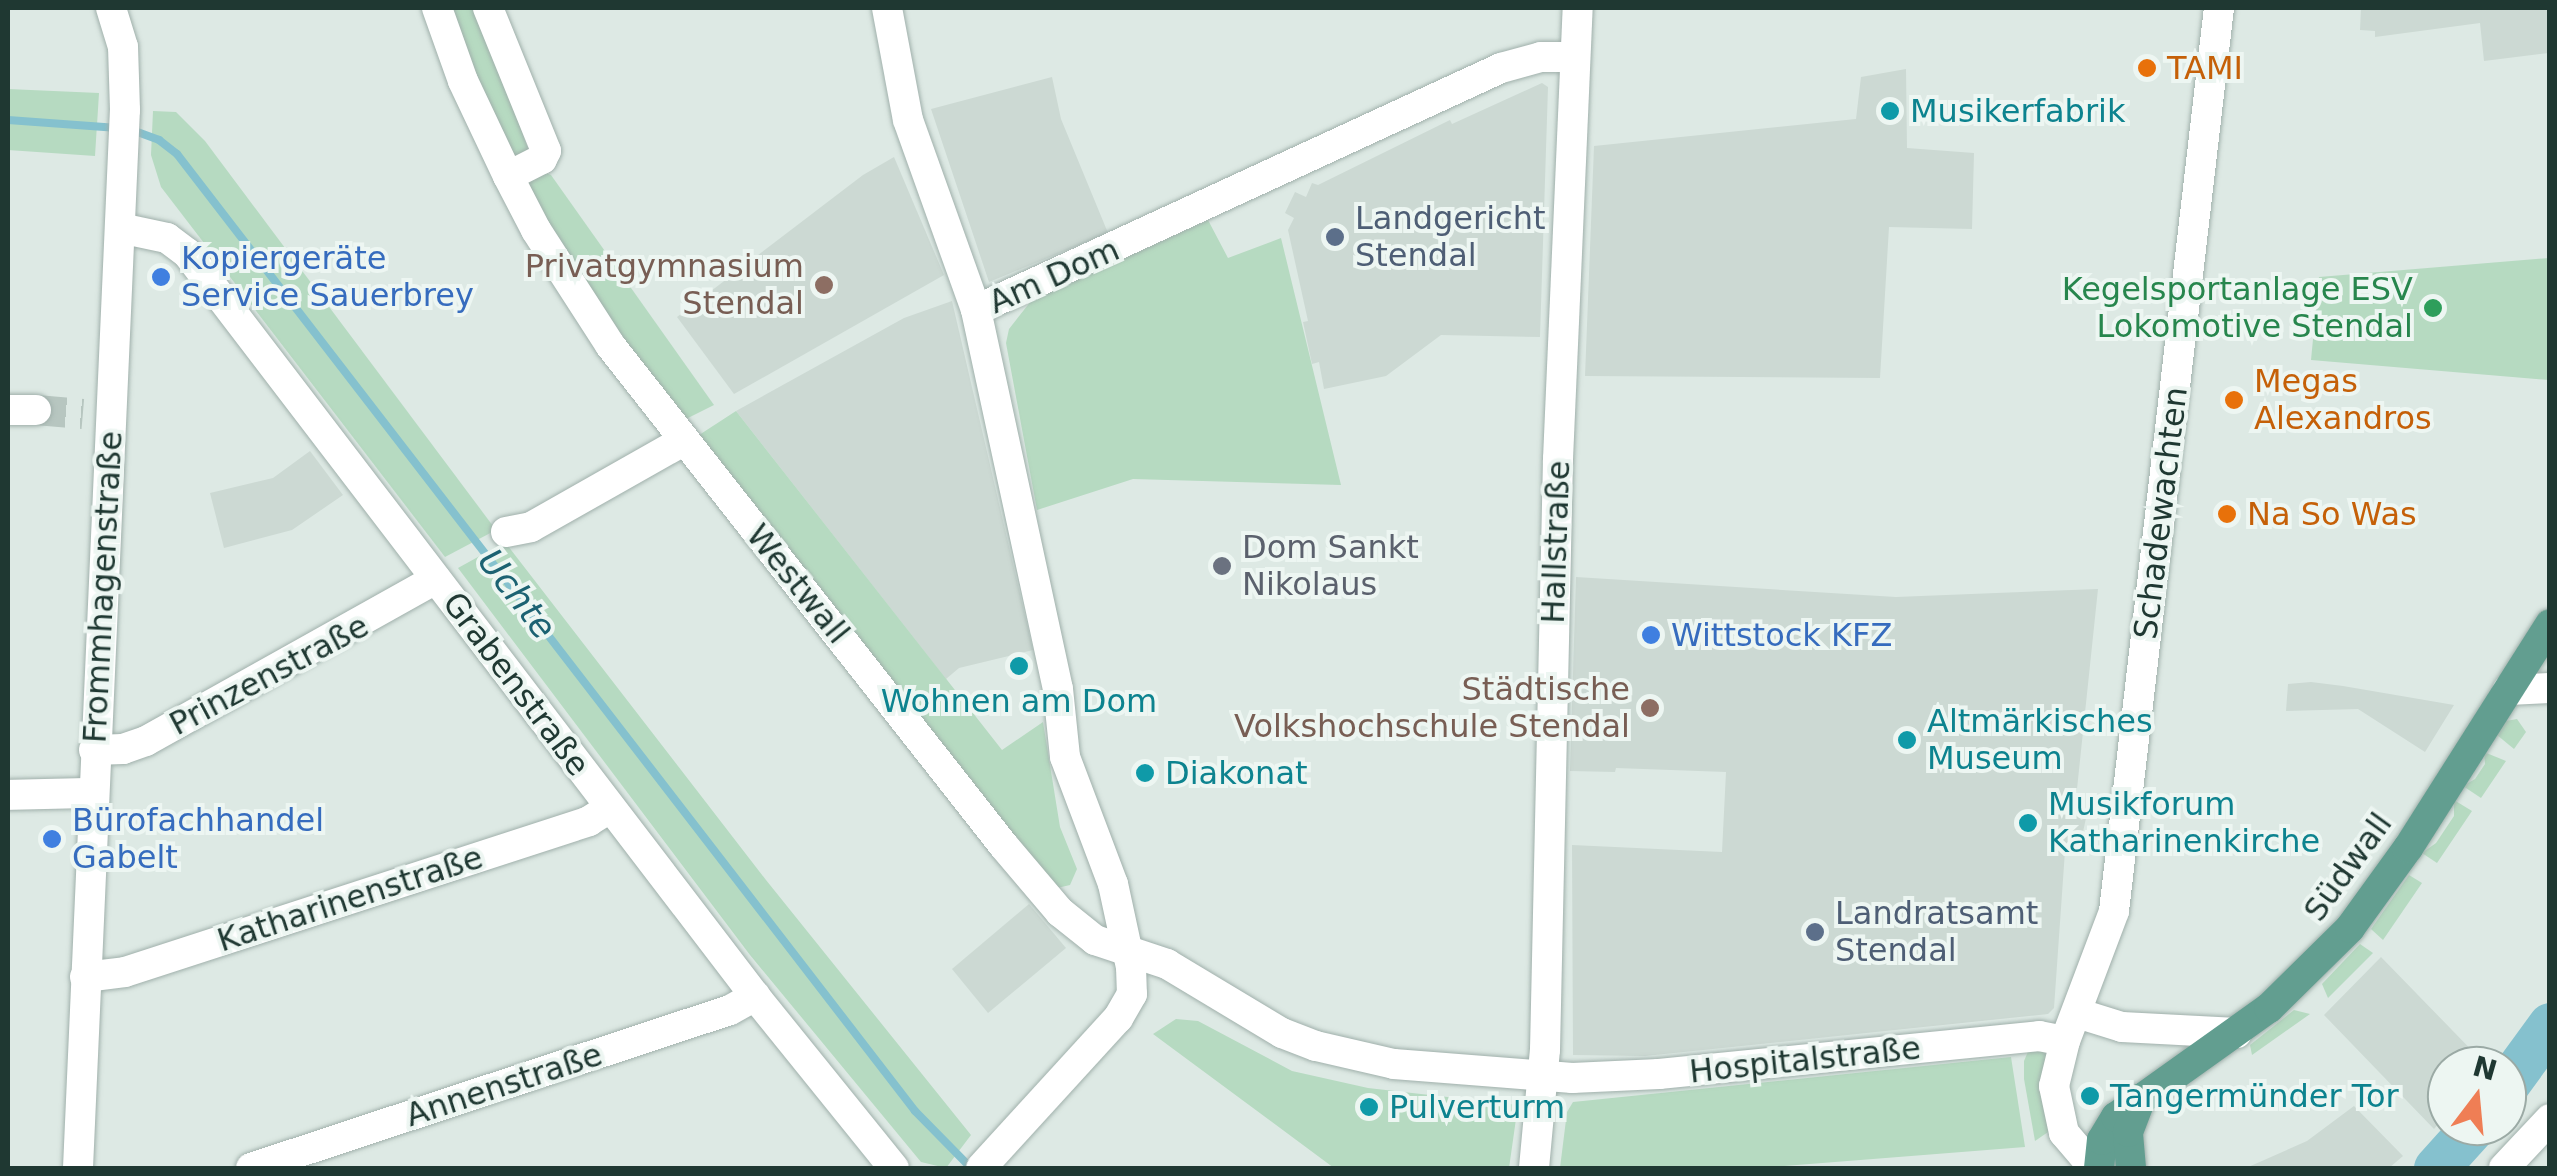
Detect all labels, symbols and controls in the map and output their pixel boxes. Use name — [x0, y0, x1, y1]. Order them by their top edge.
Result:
place label: TAMI — [2167, 49, 2243, 87]
marker: TAMI — [2136, 57, 2158, 79]
place label: Musikerfabrik — [1910, 92, 2125, 130]
marker: Musikerfabrik — [1879, 100, 1901, 122]
place label: Landgericht Stendal — [1355, 200, 1546, 275]
marker: Landgericht Stendal — [1324, 226, 1346, 248]
street label: Am Dom — [983, 230, 1125, 322]
place label: Kopiergeräte Service Sauerbrey — [181, 240, 474, 315]
place label: Privatgymnasium Stendal — [525, 248, 804, 323]
marker: Kopiergeräte Service Sauerbrey — [150, 266, 172, 288]
place label: Kegelsportanlage ESV Lokomotive Stendal — [2062, 271, 2413, 346]
marker: Privatgymnasium Stendal — [813, 274, 835, 296]
marker: Kegelsportanlage ESV Lokomotive Stendal — [2422, 297, 2444, 319]
place label: Megas Alexandros — [2254, 363, 2432, 438]
street label: Schadewachten — [2126, 385, 2196, 641]
marker: Megas Alexandros — [2223, 389, 2245, 411]
street label: Frommhagenstraße — [76, 430, 130, 744]
street label: Hallstraße — [1534, 460, 1578, 624]
place label: Na So Was — [2247, 495, 2417, 533]
marker: Na So Was — [2216, 503, 2238, 525]
street label: Westwall — [738, 517, 858, 651]
place label: Dom Sankt Nikolaus — [1242, 529, 1419, 604]
water label: Uchte — [469, 541, 565, 647]
marker: Dom Sankt Nikolaus — [1211, 555, 1233, 577]
street label: Grabenstraße — [435, 585, 597, 783]
street label: Prinzenstraße — [163, 606, 375, 744]
place label: Wittstock KFZ — [1671, 616, 1892, 654]
marker: Wittstock KFZ — [1640, 624, 1662, 646]
marker: Wohnen am Dom — [1008, 655, 1030, 677]
place label: Städtische Volkshochschule Stendal — [1234, 671, 1630, 746]
place label: Wohnen am Dom — [881, 682, 1157, 720]
marker: Städtische Volkshochschule Stendal — [1639, 697, 1661, 719]
place label: Altmärkisches Museum — [1927, 703, 2153, 778]
marker: Altmärkisches Museum — [1896, 729, 1918, 751]
place label: Diakonat — [1165, 754, 1308, 792]
marker: Diakonat — [1134, 762, 1156, 784]
place label: Musikforum Katharinenkirche — [2048, 786, 2320, 861]
place label: Bürofachhandel Gabelt — [72, 802, 324, 877]
street label: Südwall — [2296, 805, 2400, 929]
marker: Musikforum Katharinenkirche — [2017, 812, 2039, 834]
marker: Bürofachhandel Gabelt — [41, 828, 63, 850]
street label: Katharinenstraße — [213, 838, 487, 960]
place label: Landratsamt Stendal — [1835, 895, 2038, 970]
marker: Landratsamt Stendal — [1804, 921, 1826, 943]
street label: Hospitalstraße — [1687, 1029, 1923, 1091]
street label: Annenstraße — [401, 1035, 607, 1135]
north arrow — [2427, 1046, 2527, 1146]
text: N — [2469, 1050, 2501, 1088]
place label: Tangermünder Tor — [2110, 1077, 2399, 1115]
marker: Tangermünder Tor — [2079, 1085, 2101, 1107]
place label: Pulverturm — [1389, 1088, 1565, 1126]
marker: Pulverturm — [1358, 1096, 1380, 1118]

